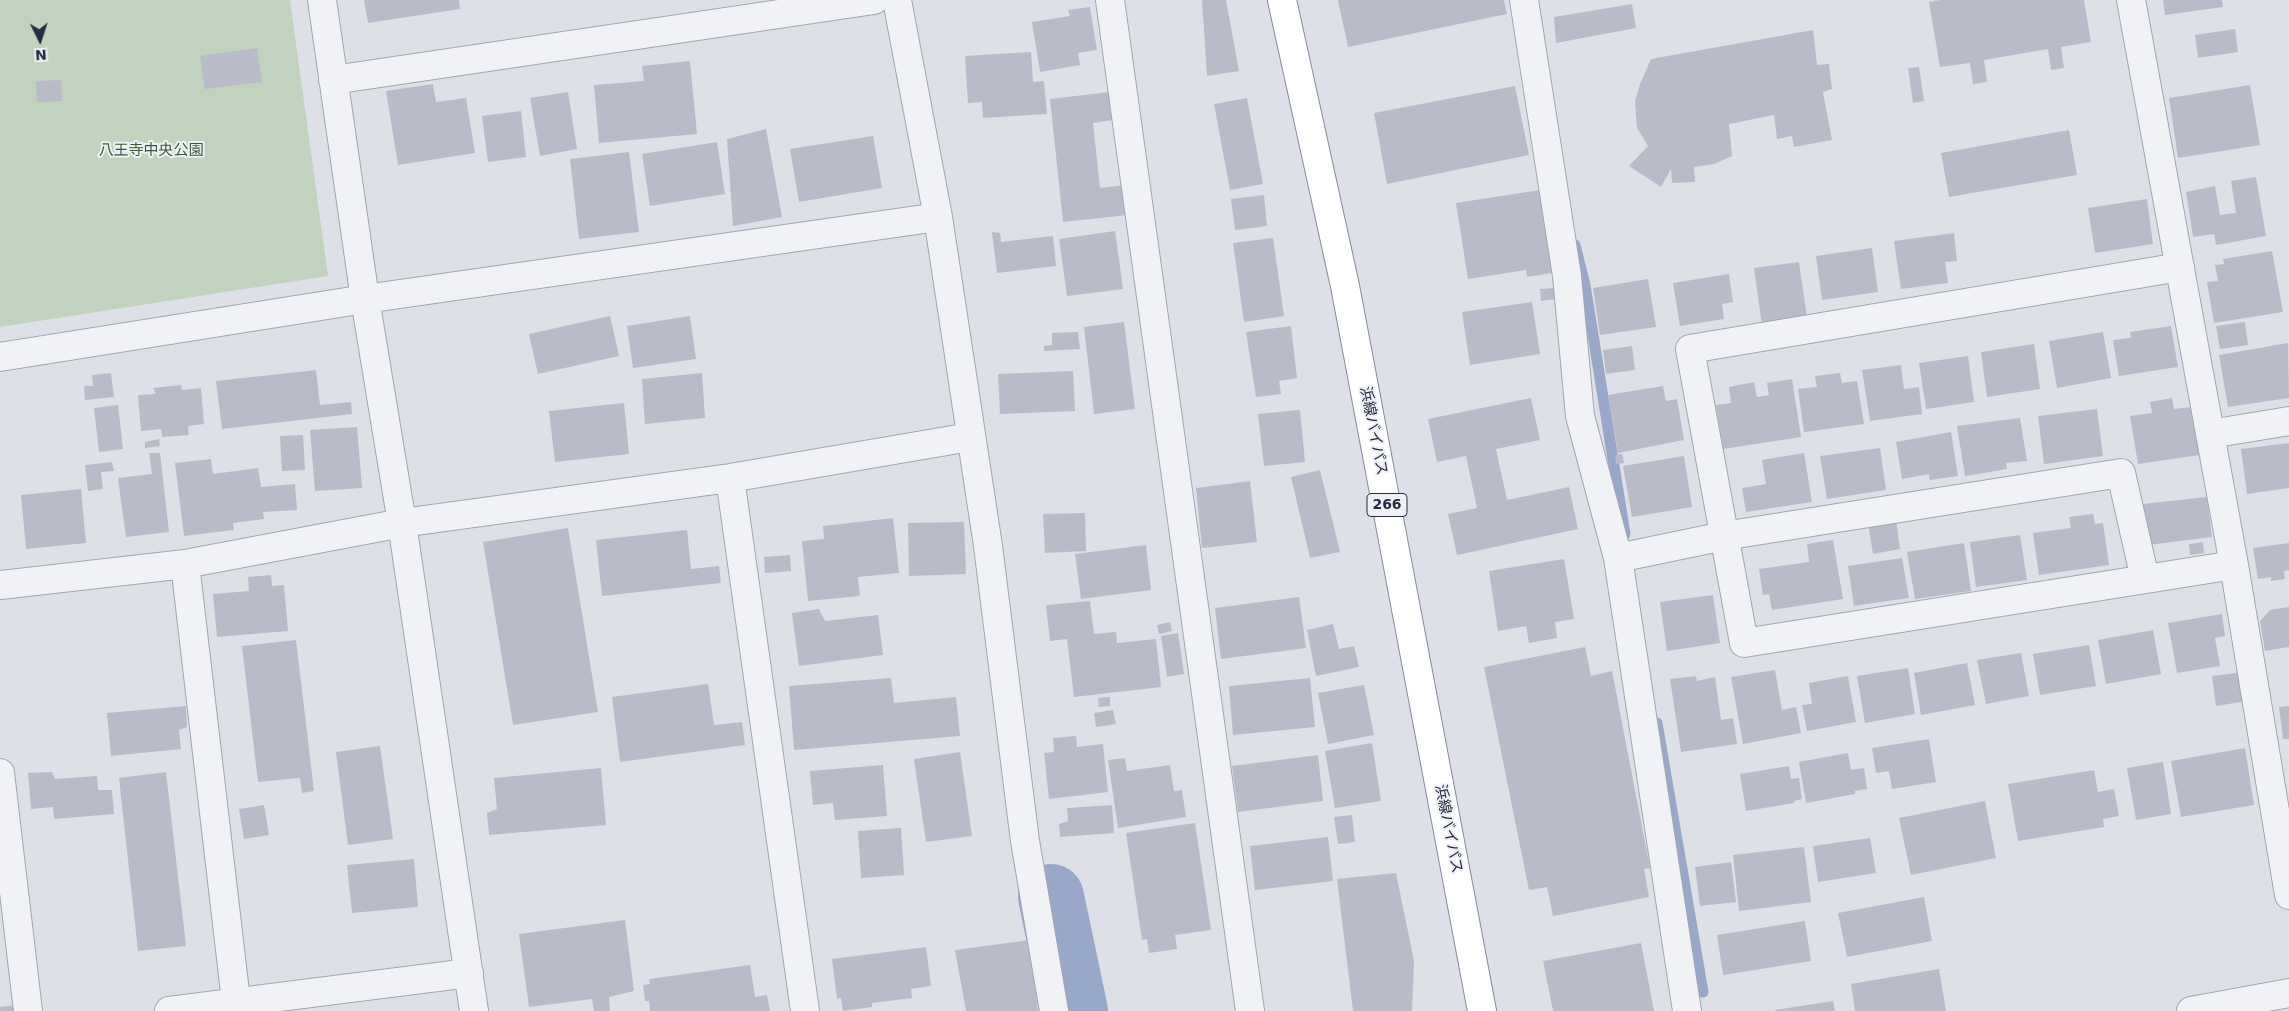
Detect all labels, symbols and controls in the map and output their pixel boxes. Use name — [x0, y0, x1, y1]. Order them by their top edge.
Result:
north arrow — [15, 15, 65, 65]
text: N — [35, 47, 47, 63]
park label: 八王寺中央公園 — [99, 142, 203, 160]
street label: 浜線バイパス — [1356, 385, 1390, 477]
road number: 266 — [1367, 494, 1407, 516]
street label: 浜線バイパス — [1431, 783, 1465, 875]

